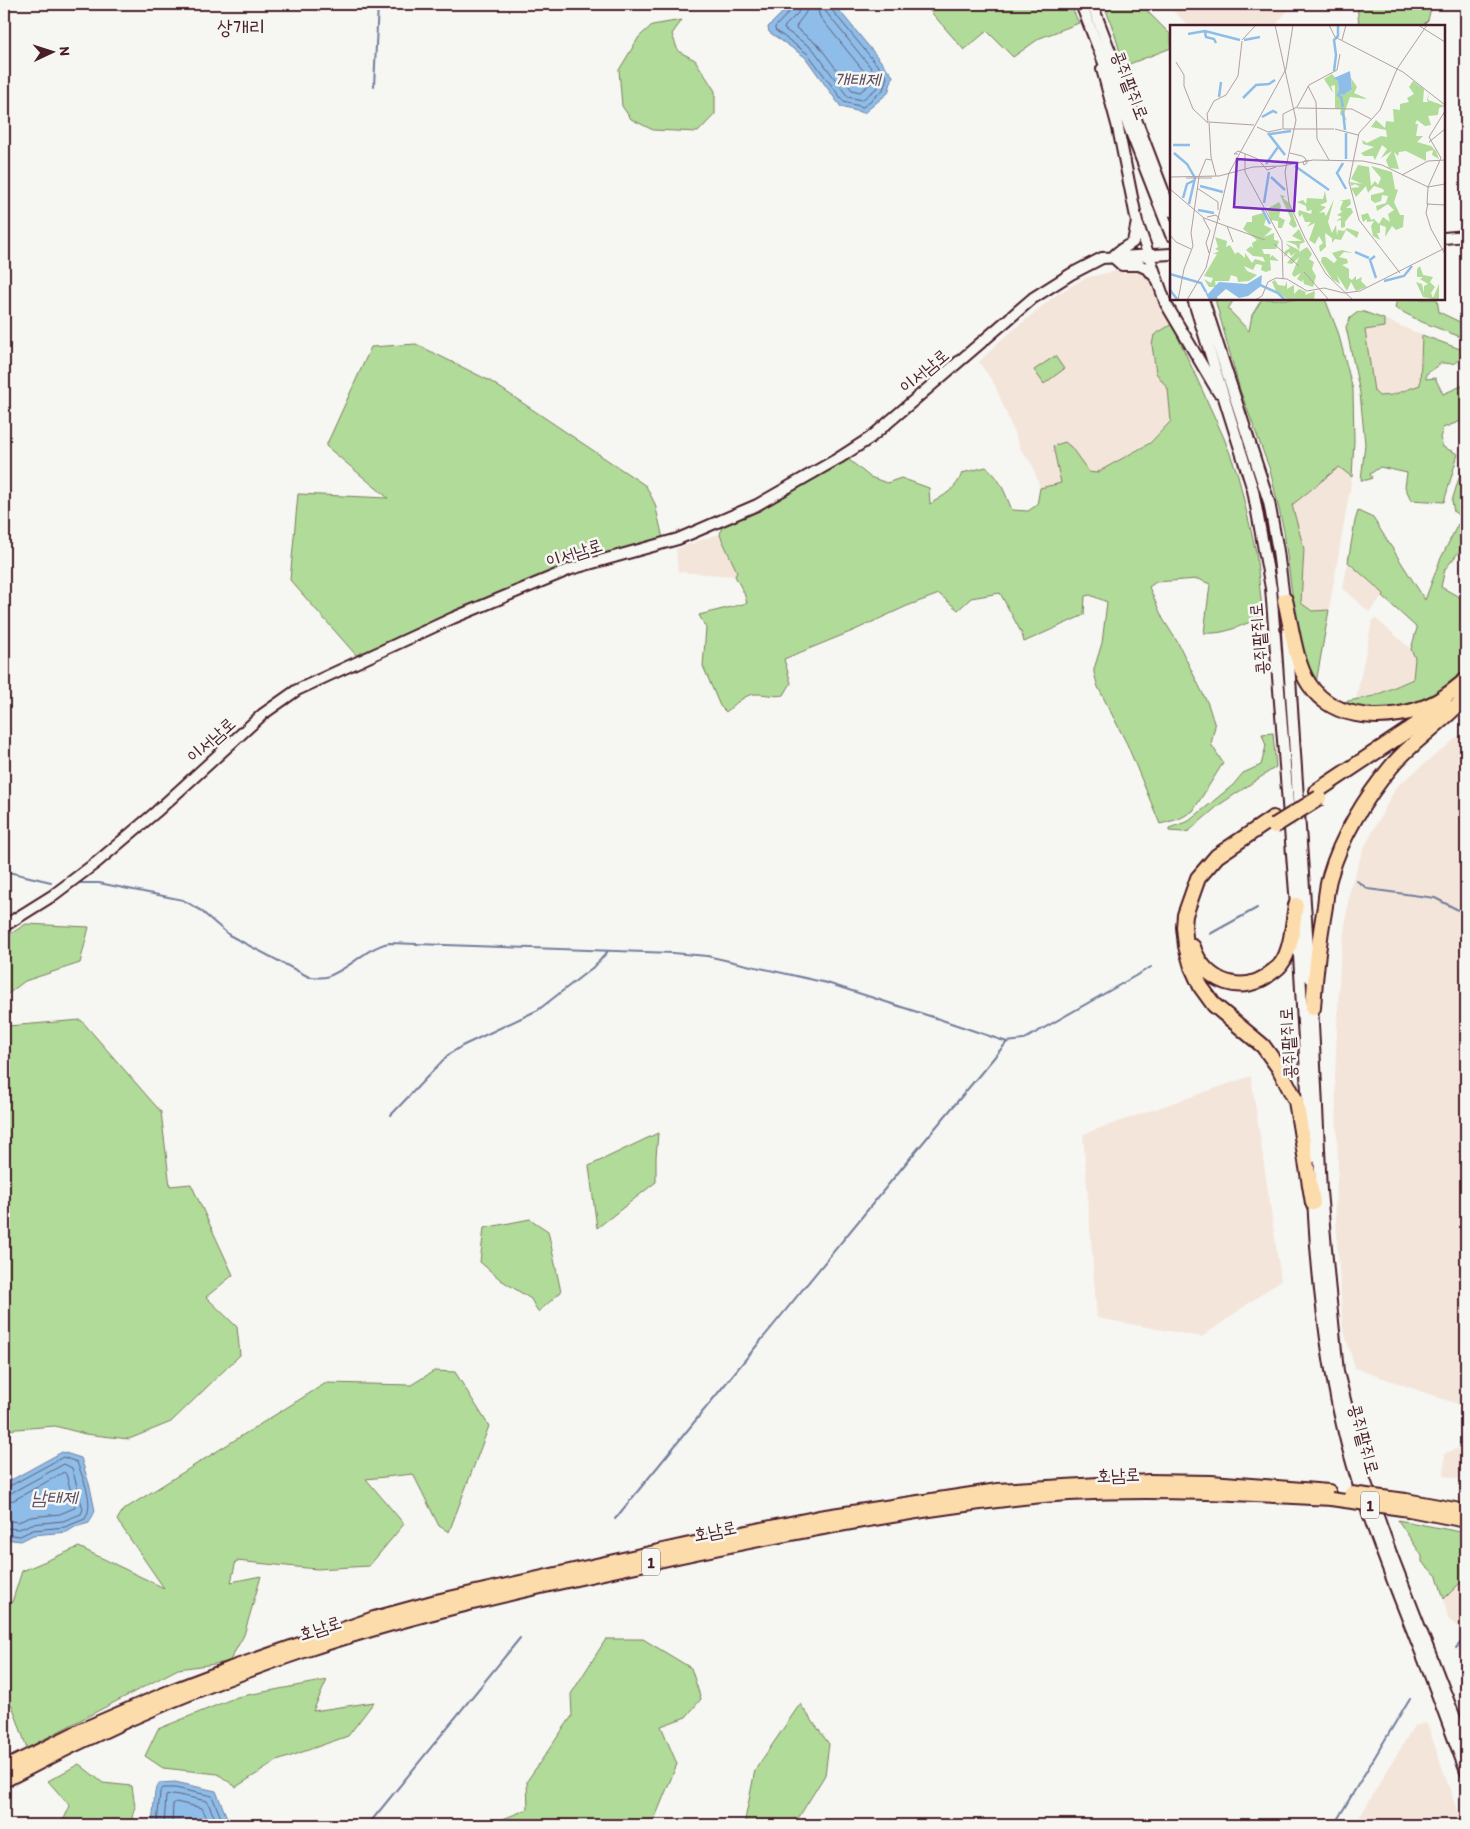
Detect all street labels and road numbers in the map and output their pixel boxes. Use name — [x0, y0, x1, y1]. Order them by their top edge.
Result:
street label: 콩쥐팥쥐로 — [1107, 47, 1153, 123]
street label: 이서남로 — [895, 344, 953, 398]
street label: 이서남로 — [543, 534, 605, 572]
street label: 콩쥐팥쥐로 — [1245, 602, 1273, 676]
street label: 이서남로 — [182, 712, 240, 768]
street label: 콩쥐팥쥐로 — [1275, 1006, 1301, 1080]
street label: 콩쥐팥쥐로 — [1344, 1401, 1384, 1477]
street label: 호남로 — [1096, 1463, 1140, 1487]
road number: 1 — [1361, 1492, 1379, 1518]
street label: 호남로 — [692, 1516, 738, 1546]
road number: 1 — [642, 1548, 660, 1575]
street label: 호남로 — [296, 1611, 344, 1645]

